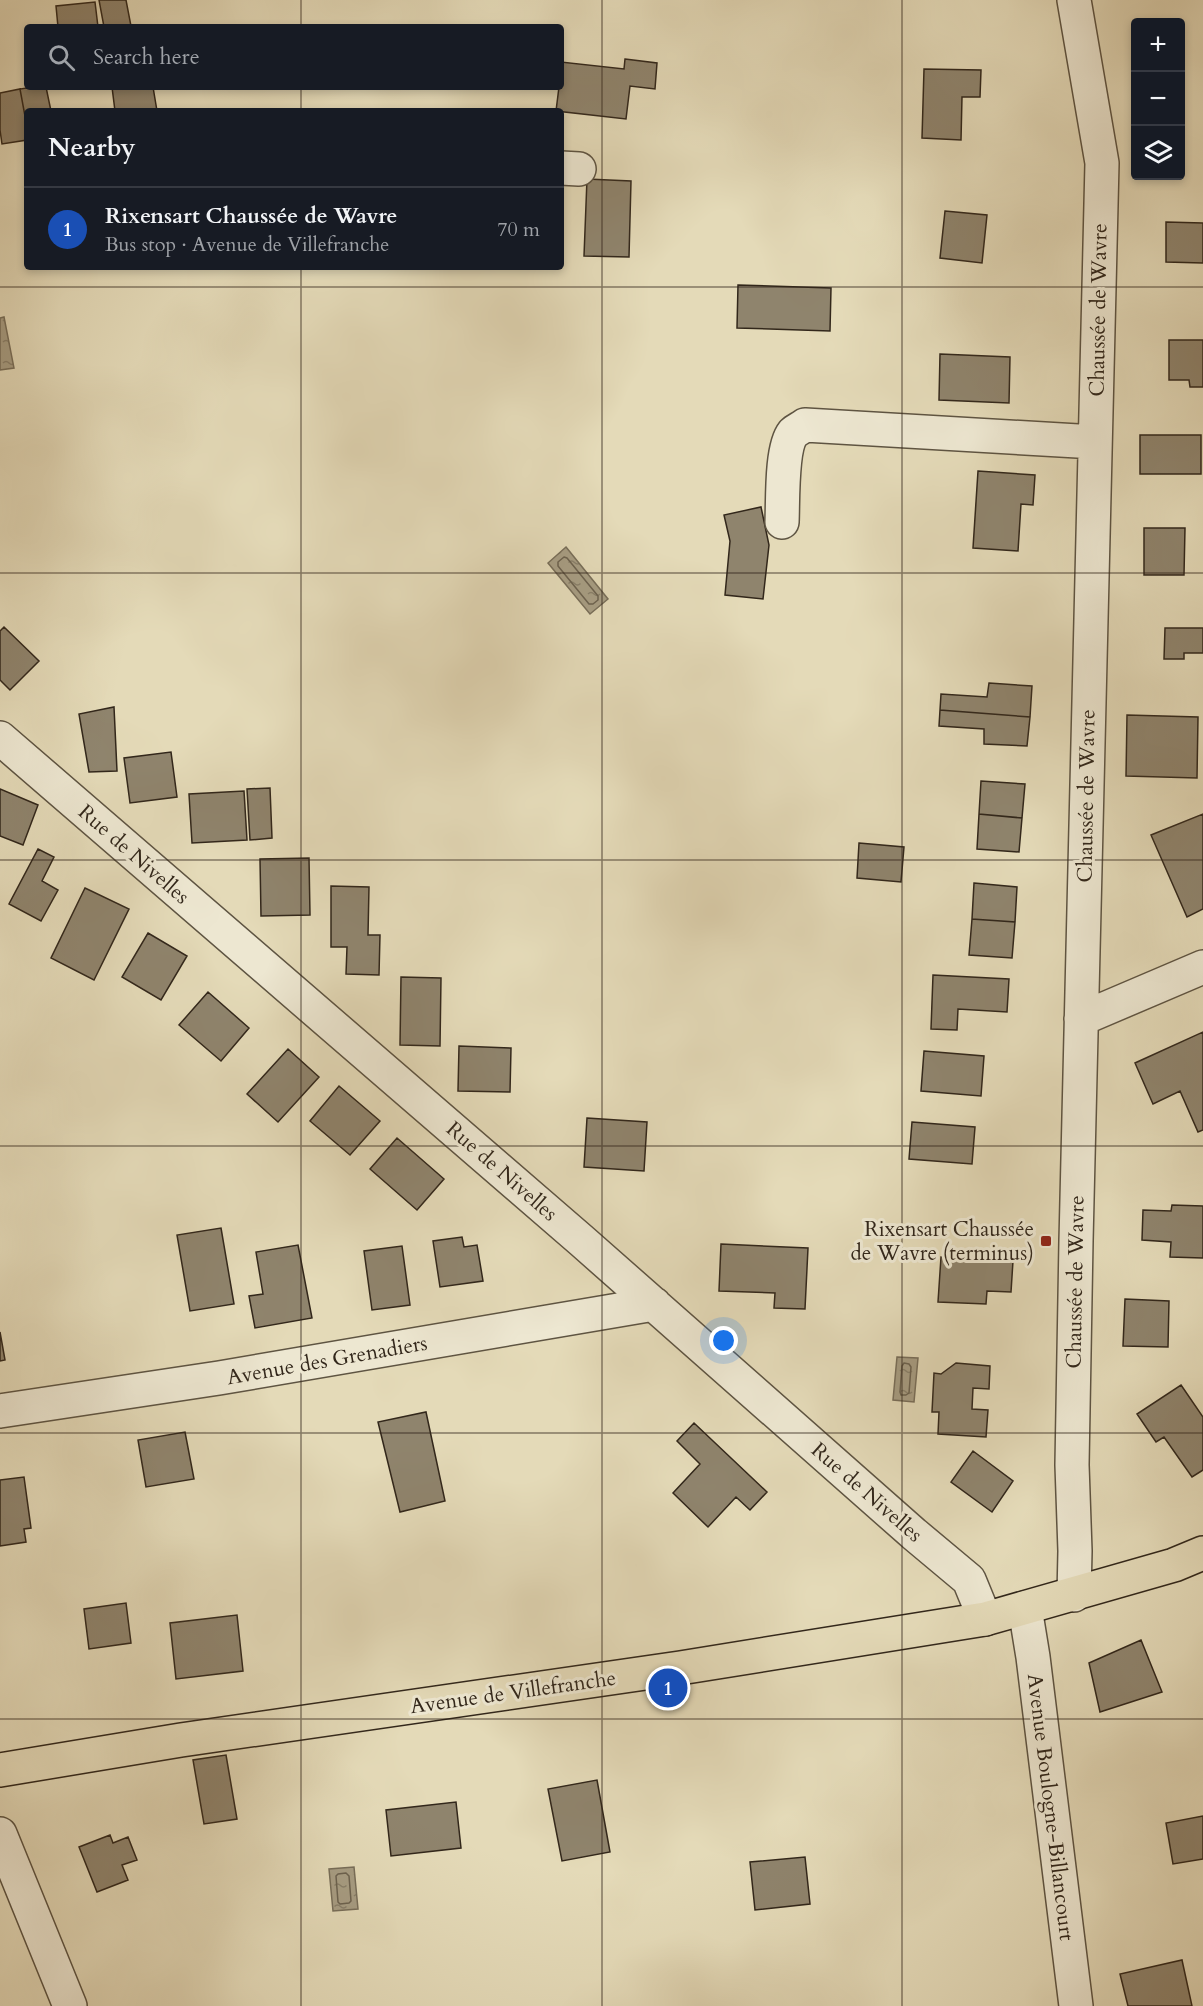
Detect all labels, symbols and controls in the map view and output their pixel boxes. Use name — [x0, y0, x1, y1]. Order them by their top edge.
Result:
map controls — [1131, 18, 1185, 180]
button: + — [1131, 18, 1185, 72]
search box — [24, 24, 564, 90]
icon: search — [45, 41, 78, 74]
text: Search here — [93, 42, 200, 72]
button: − — [1131, 72, 1185, 126]
button: layers — [1131, 126, 1185, 180]
text: Nearby — [48, 130, 136, 165]
text: Rixensart Chaussée de Wavre — [105, 201, 398, 231]
text: 1 — [62, 216, 73, 243]
text: 70 m — [497, 216, 540, 243]
street label: Chaussée de Wavre — [1082, 223, 1115, 397]
text: Bus stop · Avenue de Villefranche — [105, 231, 389, 258]
street label: Chaussée de Wavre — [1070, 709, 1103, 883]
street label: Rue de Nivelles — [72, 798, 196, 911]
street label: Rue de Nivelles — [440, 1115, 564, 1228]
street label: Chaussée de Wavre — [1059, 1195, 1092, 1369]
place label: Rixensart Chaussée de Wavre (terminus) — [851, 1215, 1034, 1268]
marker: Rixensart Chaussée de Wavre (terminus) — [1039, 1234, 1053, 1248]
your location — [709, 1326, 738, 1355]
street label: Avenue des Grenadiers — [224, 1329, 430, 1392]
street label: Rue de Nivelles — [805, 1436, 929, 1549]
street label: Avenue de Villefranche — [408, 1664, 618, 1721]
pin: 1 — [648, 1666, 688, 1710]
street label: Avenue Boulogne-Billancourt — [1020, 1672, 1081, 1943]

